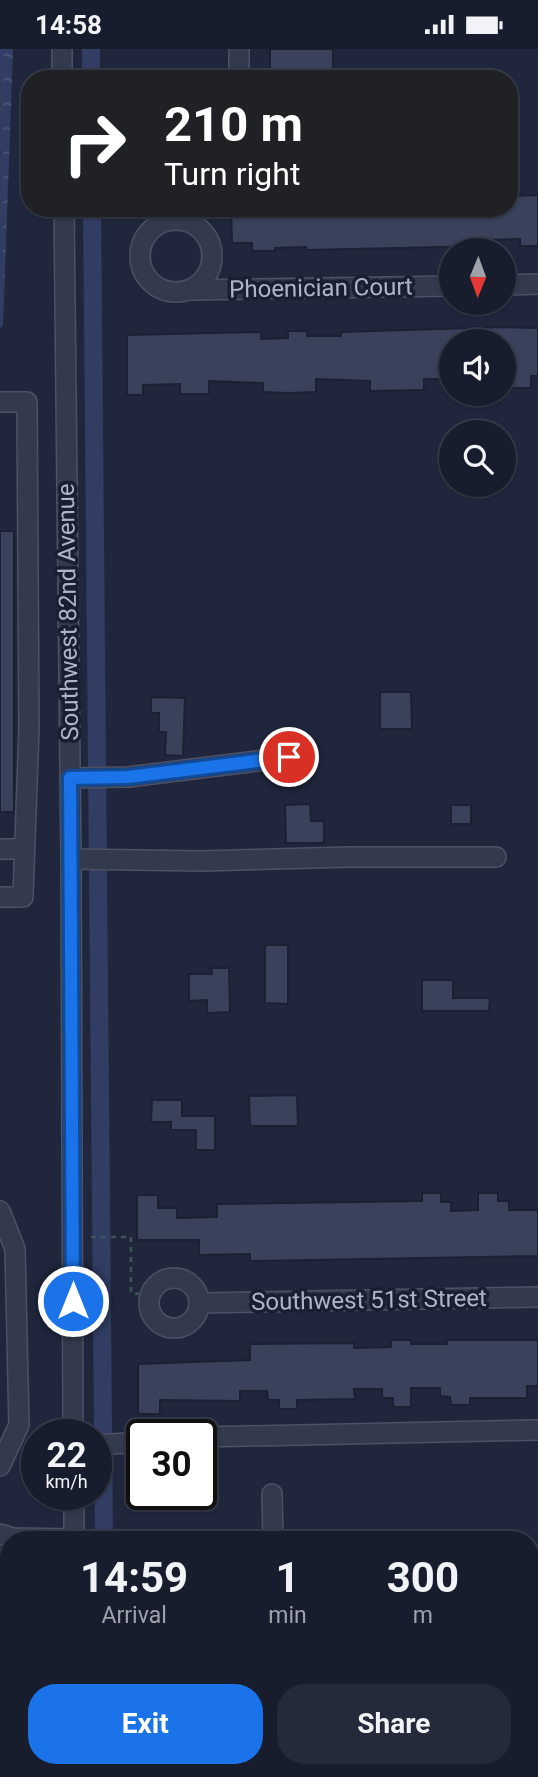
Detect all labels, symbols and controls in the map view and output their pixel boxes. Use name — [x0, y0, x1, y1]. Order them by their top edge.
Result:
text: 14:58 — [35, 10, 102, 40]
text: 210 m — [164, 96, 303, 153]
icon: right — [49, 98, 140, 189]
text: Turn right — [164, 155, 300, 193]
north arrow — [439, 238, 516, 315]
map controls — [439, 238, 516, 497]
street label: Phoenician Court — [229, 272, 413, 304]
button: sound — [439, 329, 516, 406]
button: search — [439, 420, 516, 497]
street label: Southwest 82nd Avenue — [52, 483, 84, 741]
pin — [259, 727, 319, 787]
icon: arrive — [270, 738, 308, 776]
position arrow — [36, 1264, 110, 1338]
street label: Southwest 51st Street — [251, 1284, 487, 1316]
speed limit sign: 30 — [126, 1419, 217, 1510]
text: 22 — [46, 1435, 87, 1476]
text: km/h — [45, 1471, 88, 1492]
text: 14:59 — [80, 1553, 188, 1602]
text: 1 — [275, 1553, 300, 1602]
text: 300 — [387, 1553, 459, 1602]
text: Arrival — [101, 1602, 167, 1629]
text: min — [268, 1602, 307, 1629]
text: m — [413, 1602, 433, 1629]
button: Exit — [28, 1684, 263, 1764]
button: Share — [277, 1684, 511, 1764]

